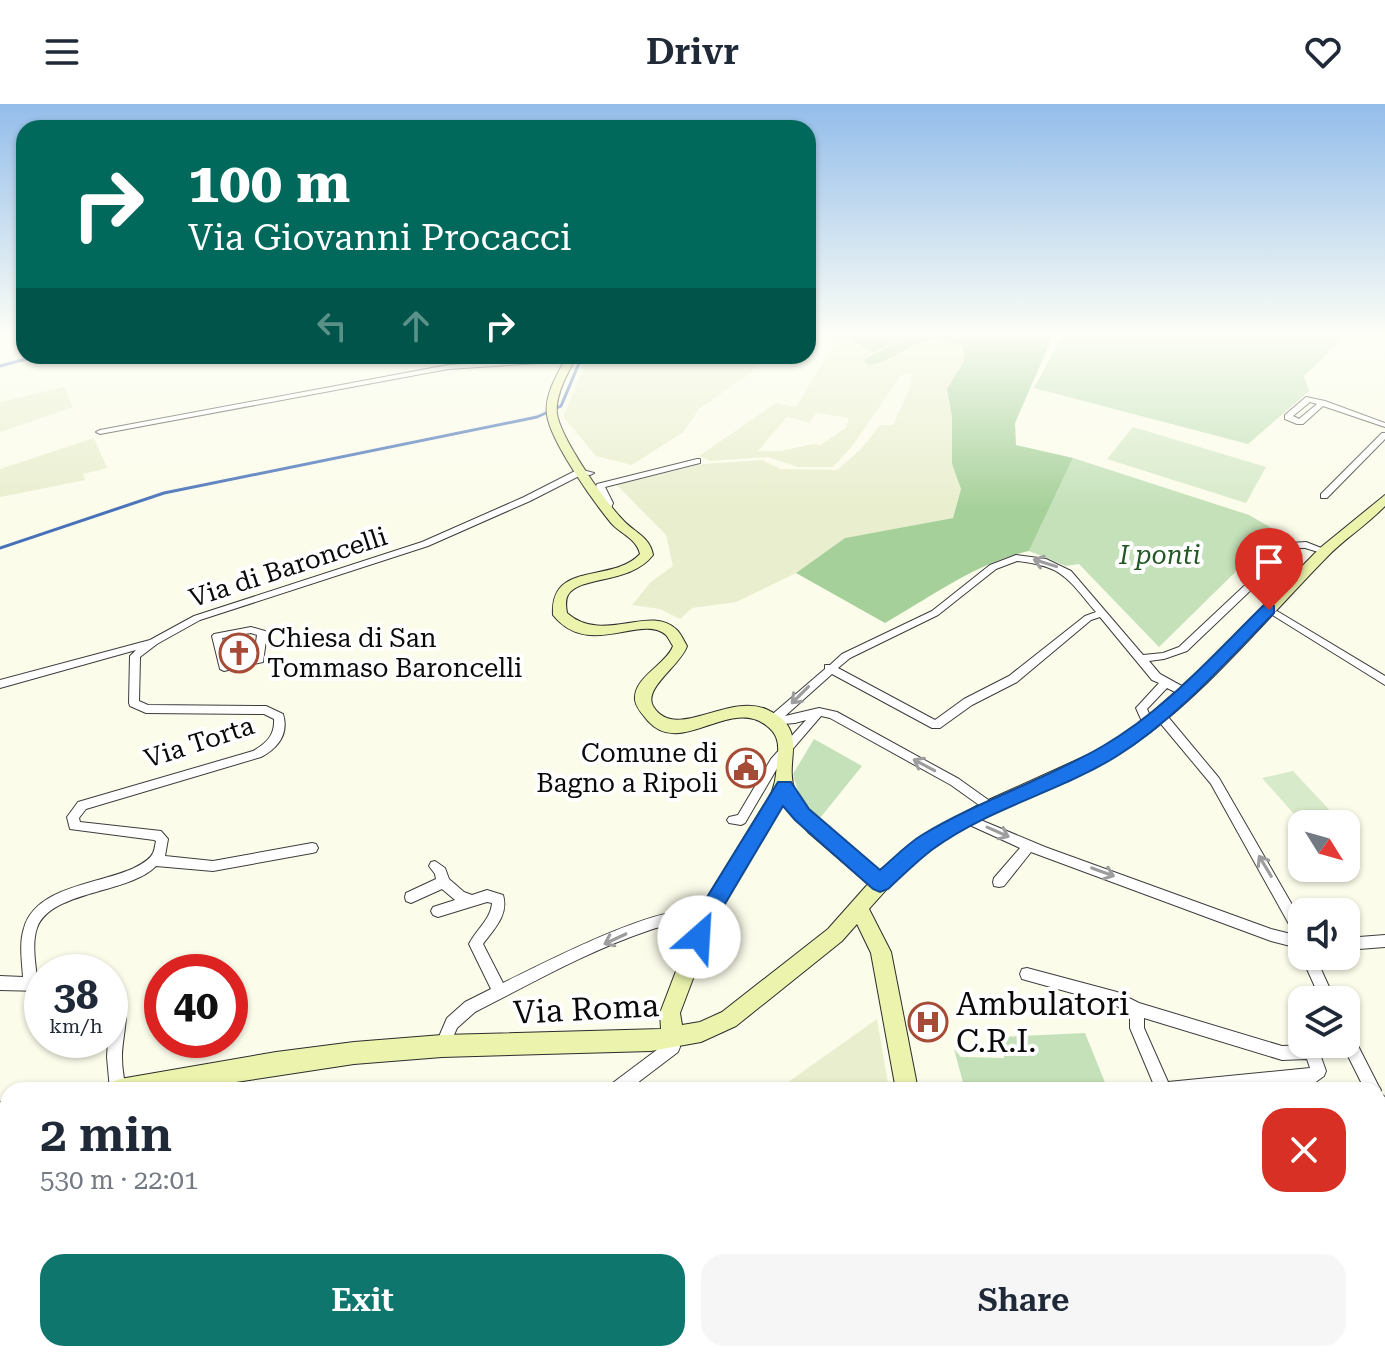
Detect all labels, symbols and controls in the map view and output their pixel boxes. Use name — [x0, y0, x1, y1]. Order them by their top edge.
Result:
icon: menu — [40, 30, 84, 74]
icon: heart — [1301, 30, 1345, 74]
text: Drivr — [646, 31, 739, 73]
text: 100 m — [188, 150, 350, 216]
icon: right — [56, 152, 160, 256]
text: Via Giovanni Procacci — [188, 217, 571, 259]
icon: left — [310, 304, 354, 348]
icon: ahead — [394, 304, 438, 348]
icon: right — [478, 304, 522, 348]
street label: Via di Baroncelli — [185, 521, 391, 613]
pin — [1235, 528, 1303, 610]
park label: I ponti — [1118, 540, 1201, 570]
icon: arrive — [1247, 540, 1291, 584]
one-way arrow — [1032, 555, 1058, 570]
place label: Chiesa di San Tommaso Baroncelli — [267, 623, 522, 683]
church icon: Chiesa di San Tommaso Baroncelli — [218, 632, 260, 674]
one-way arrow — [790, 686, 810, 705]
street label: Via Torta — [140, 710, 258, 774]
place label: Comune di Bagno a Ripoli — [536, 738, 718, 798]
public building icon: Comune di Bagno a Ripoli — [725, 747, 767, 789]
one-way arrow — [913, 757, 937, 772]
north arrow — [1288, 810, 1360, 882]
map controls — [1288, 810, 1360, 1058]
one-way arrow — [985, 826, 1010, 841]
one-way arrow — [1257, 855, 1273, 878]
one-way arrow — [1090, 866, 1115, 880]
position arrow — [657, 895, 741, 979]
button: sound — [1288, 898, 1360, 970]
one-way arrow — [603, 932, 627, 947]
speed limit sign: 40 — [144, 954, 248, 1058]
text: 38 — [54, 972, 98, 1019]
place label: Ambulatori C.R.I. — [956, 985, 1129, 1060]
street label: Via Roma — [512, 986, 660, 1032]
button: layers — [1288, 986, 1360, 1058]
hospital icon: Ambulatori C.R.I. — [907, 1001, 949, 1043]
text: km/h — [49, 1014, 103, 1038]
text: 2 min — [40, 1107, 172, 1163]
button: close — [1262, 1108, 1346, 1192]
text: 530 m · 22:01 — [40, 1165, 199, 1195]
button: Exit — [40, 1254, 685, 1346]
button: Share — [701, 1254, 1346, 1346]

